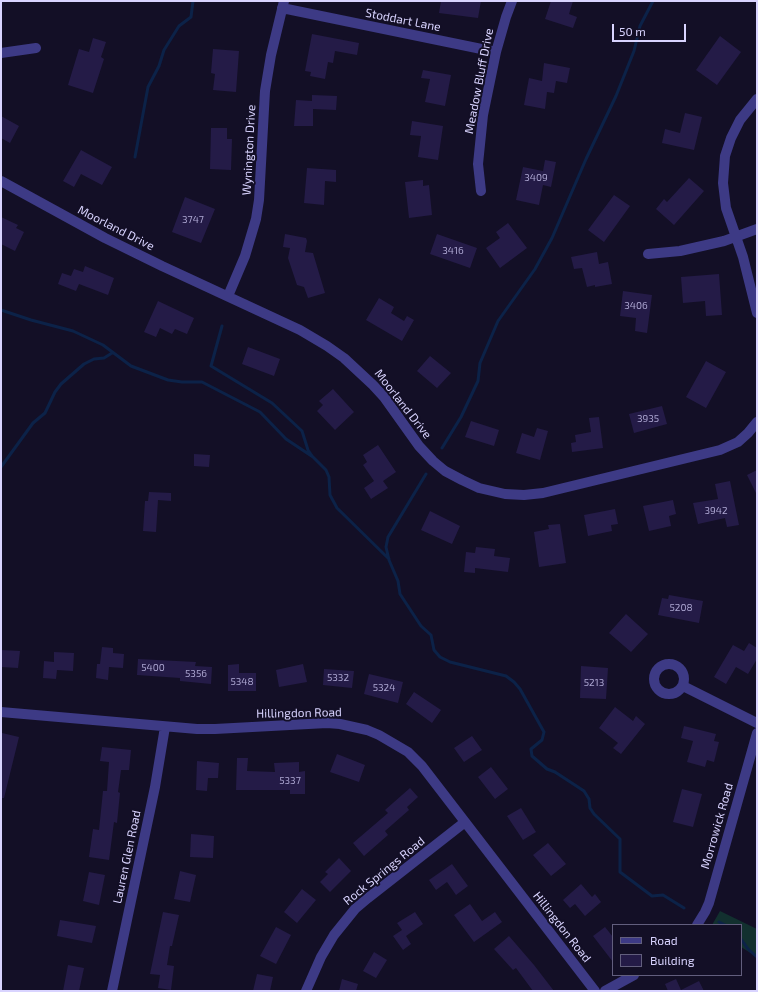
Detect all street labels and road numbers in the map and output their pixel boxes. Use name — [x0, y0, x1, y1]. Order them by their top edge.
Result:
street label: Stoddart Lane — [364, 6, 442, 34]
street label: Meadow Bluff Drive — [462, 27, 496, 135]
street label: Wynington Drive — [239, 104, 259, 196]
street label: Moorland Drive — [75, 202, 157, 254]
street label: Moorland Drive — [371, 366, 435, 442]
street label: Hillingdon Road — [256, 705, 342, 721]
street label: Morrowick Road — [698, 781, 736, 871]
street label: Lauren Glen Road — [110, 809, 144, 905]
street label: Rock Springs Road — [340, 834, 428, 908]
street label: Hillingdon Road — [530, 889, 594, 965]

